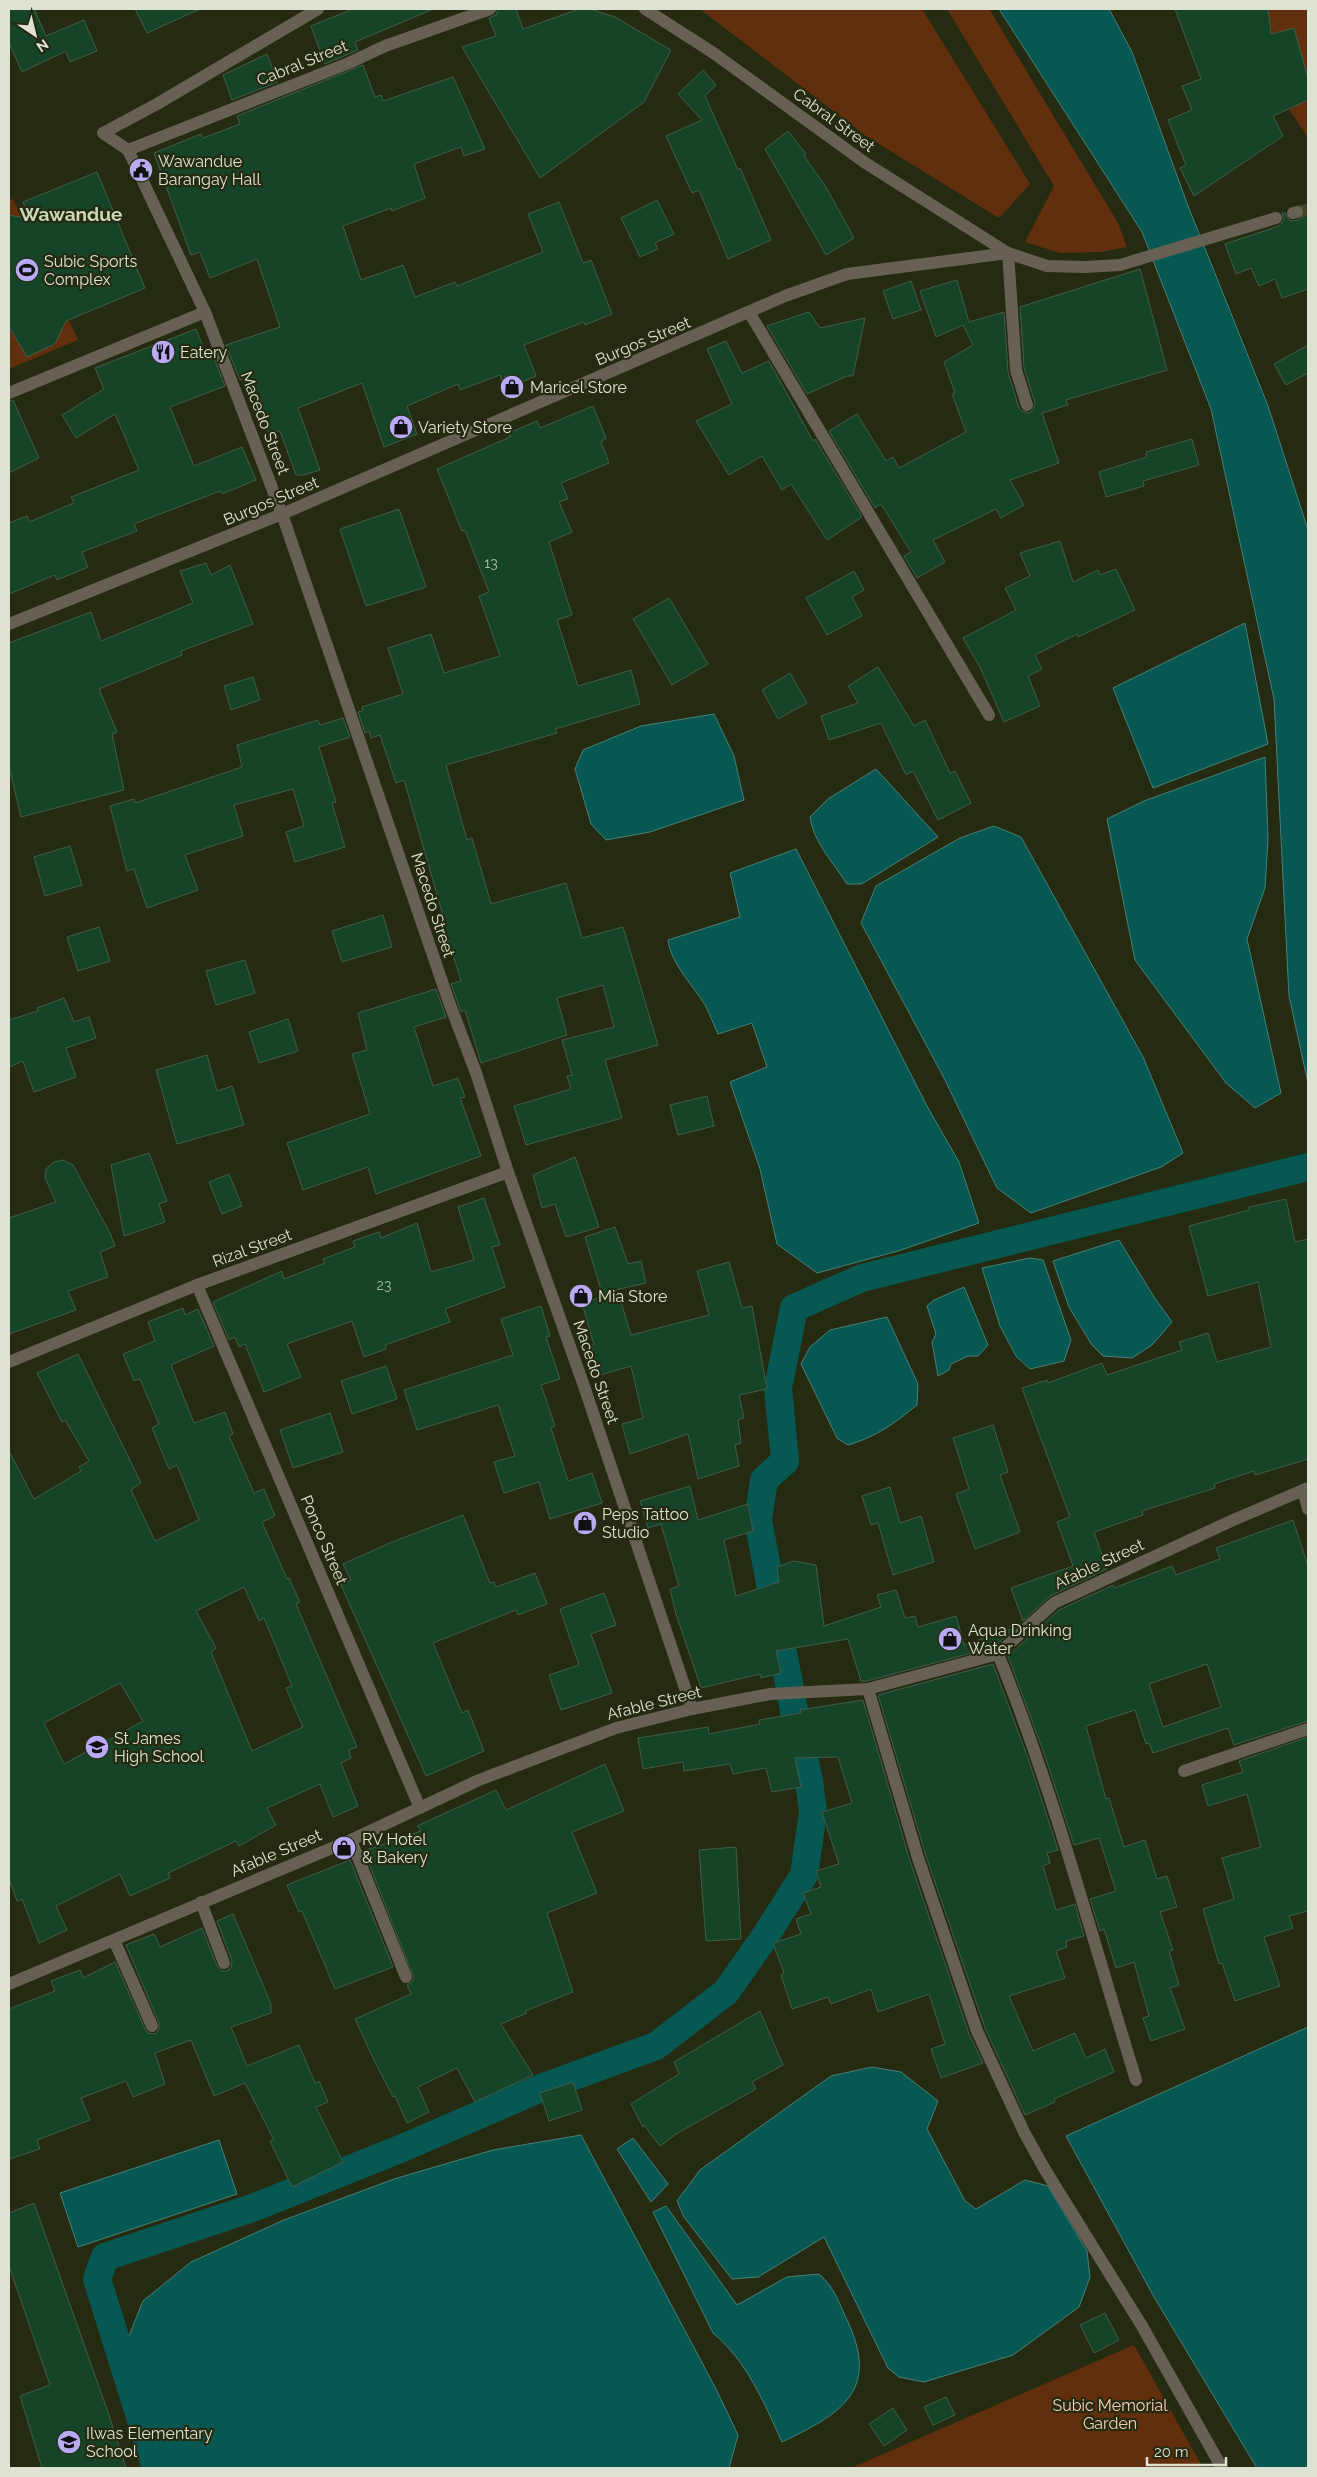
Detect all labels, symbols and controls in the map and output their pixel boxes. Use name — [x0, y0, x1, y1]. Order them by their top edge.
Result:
north arrow — [10, 10, 60, 60]
text: N — [33, 36, 51, 55]
street label: Cabral Street — [254, 36, 351, 90]
street label: Cabral Street — [790, 84, 879, 156]
place label: Wawandue Barangay Hall — [158, 152, 261, 189]
public building icon: Wawandue Barangay Hall — [128, 157, 154, 183]
district label: Wawandue — [20, 203, 122, 225]
place label: Subic Sports Complex — [44, 252, 138, 289]
sports icon: Subic Sports Complex — [14, 257, 40, 283]
street label: Burgos Street — [593, 312, 694, 370]
restaurant icon: Eatery — [150, 339, 176, 365]
place label: Eatery — [180, 343, 228, 362]
street label: Macedo Street — [237, 369, 294, 478]
shop icon: Maricel Store — [499, 374, 525, 400]
place label: Maricel Store — [530, 378, 627, 397]
shop icon: Variety Store — [388, 414, 414, 440]
place label: Variety Store — [418, 418, 512, 437]
street label: Burgos Street — [221, 472, 322, 530]
house number: 13 — [484, 555, 498, 571]
street label: Macedo Street — [407, 850, 459, 960]
street label: Rizal Street — [210, 1225, 295, 1271]
house number: 23 — [377, 1277, 391, 1293]
shop icon: Mia Store — [568, 1283, 594, 1309]
place label: Mia Store — [598, 1287, 667, 1306]
street label: Macedo Street — [569, 1318, 623, 1427]
street label: Ponco Street — [297, 1492, 352, 1588]
place label: Peps Tattoo Studio — [602, 1505, 689, 1542]
shop icon: Peps Tattoo Studio — [572, 1510, 598, 1536]
street label: Afable Street — [1051, 1535, 1147, 1593]
place label: Aqua Drinking Water — [968, 1621, 1072, 1658]
shop icon: Aqua Drinking Water — [937, 1626, 963, 1652]
street label: Afable Street — [605, 1682, 704, 1724]
place label: St James High School — [114, 1729, 204, 1766]
school or university icon: St James High School — [84, 1734, 110, 1760]
street label: Afable Street — [228, 1825, 325, 1881]
place label: RV Hotel & Bakery — [362, 1830, 428, 1867]
shop icon: RV Hotel & Bakery — [331, 1835, 357, 1861]
park label: Subic Memorial Garden — [1052, 2396, 1168, 2433]
place label: Ilwas Elementary School — [86, 2424, 213, 2461]
school or university icon: Ilwas Elementary School — [56, 2429, 82, 2455]
scale bar — [1147, 2434, 1226, 2466]
text: 20 m — [1154, 2443, 1189, 2461]

